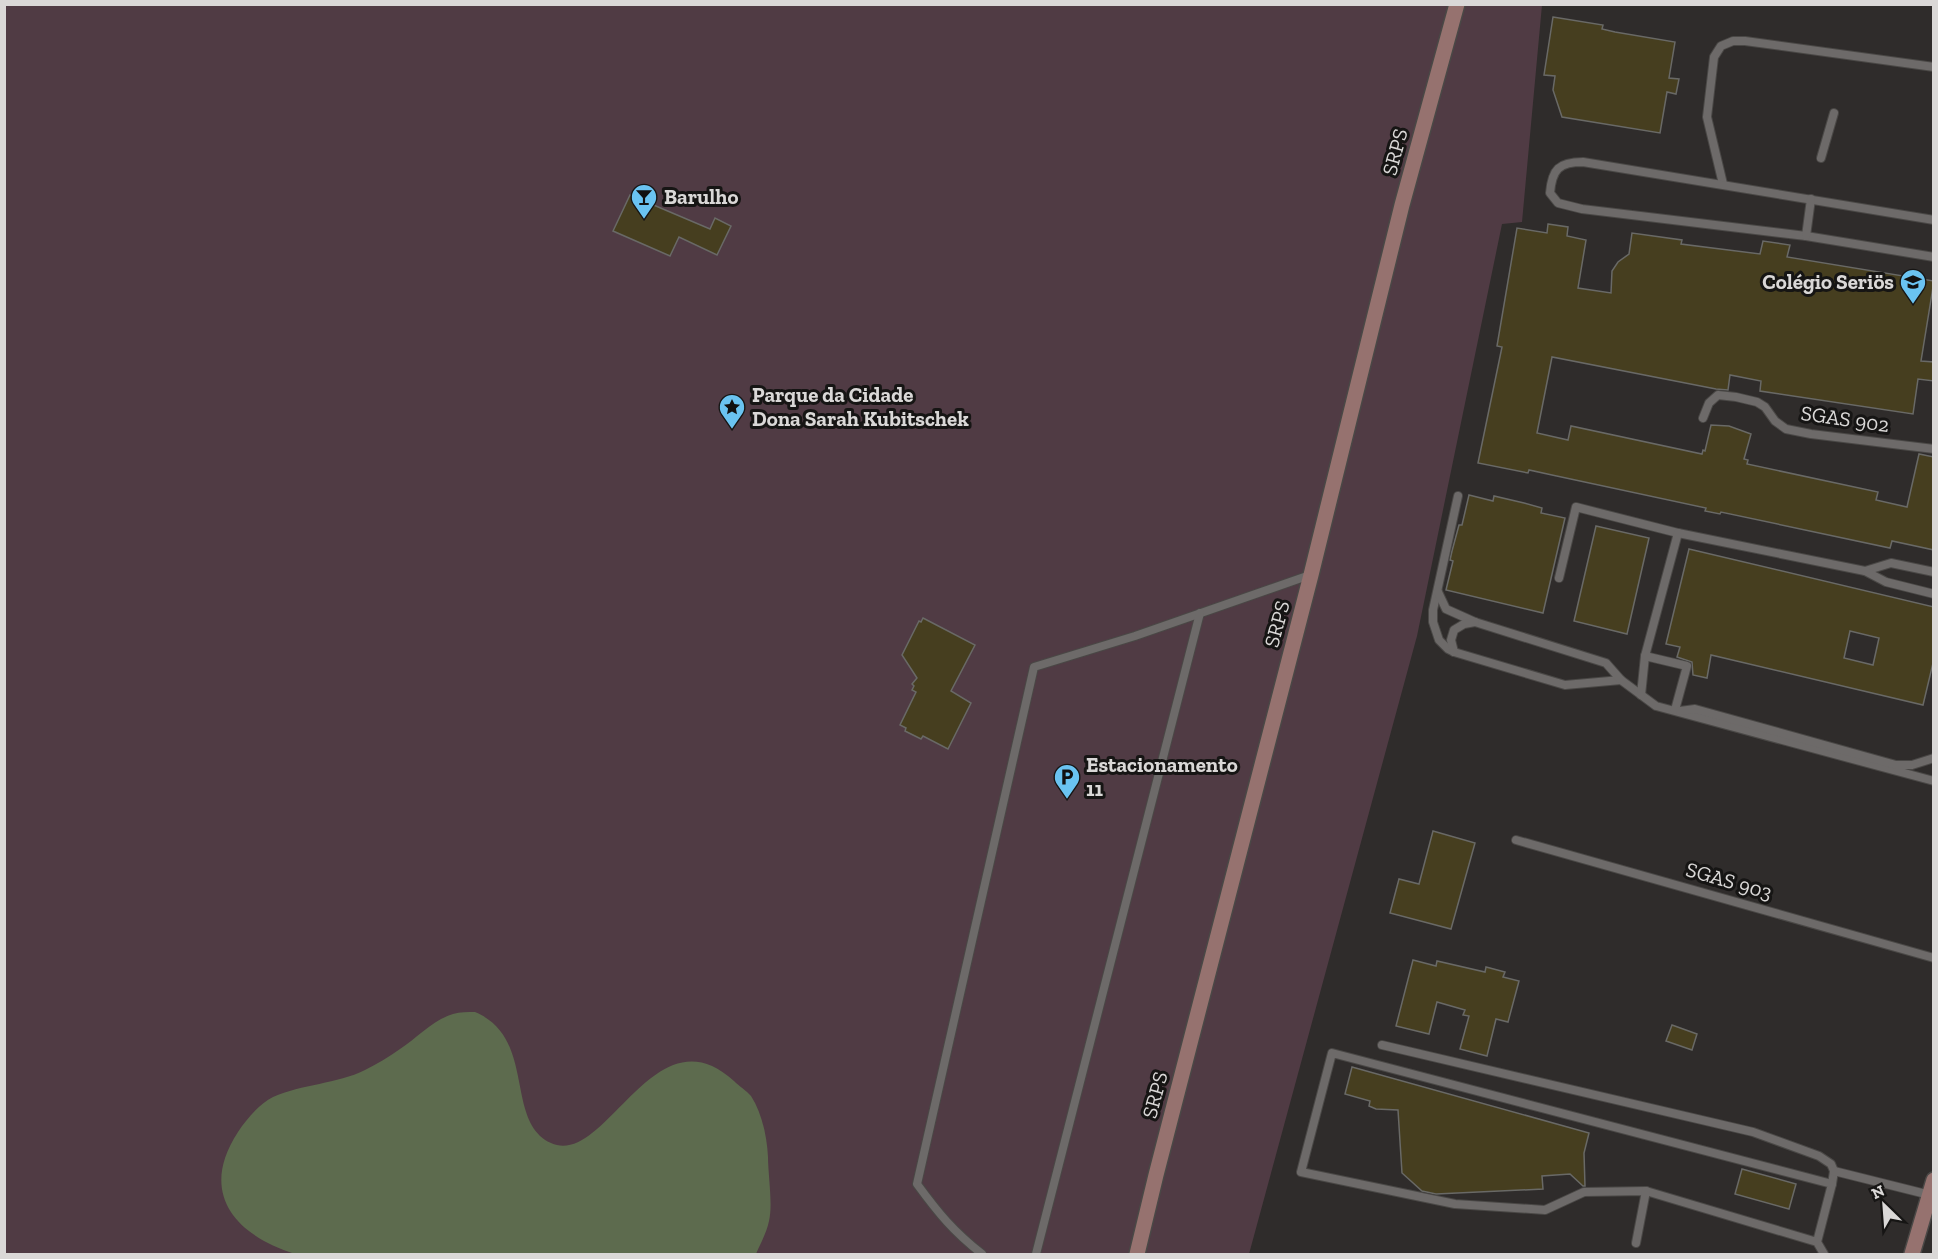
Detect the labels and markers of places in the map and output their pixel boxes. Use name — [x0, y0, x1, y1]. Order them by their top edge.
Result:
bar icon: Barulho — [629, 182, 659, 220]
place label: Barulho — [664, 184, 738, 209]
school or university icon: Colégio Seriös — [1898, 267, 1928, 305]
place label: Colégio Seriös — [1762, 269, 1894, 294]
place label: Parque da Cidade Dona Sarah Kubitschek — [752, 382, 969, 431]
place icon: Parque da Cidade Dona Sarah Kubitschek — [717, 392, 747, 430]
place label: Estacionamento 11 — [1086, 752, 1238, 801]
parking icon: Estacionamento 11 — [1052, 762, 1082, 800]

